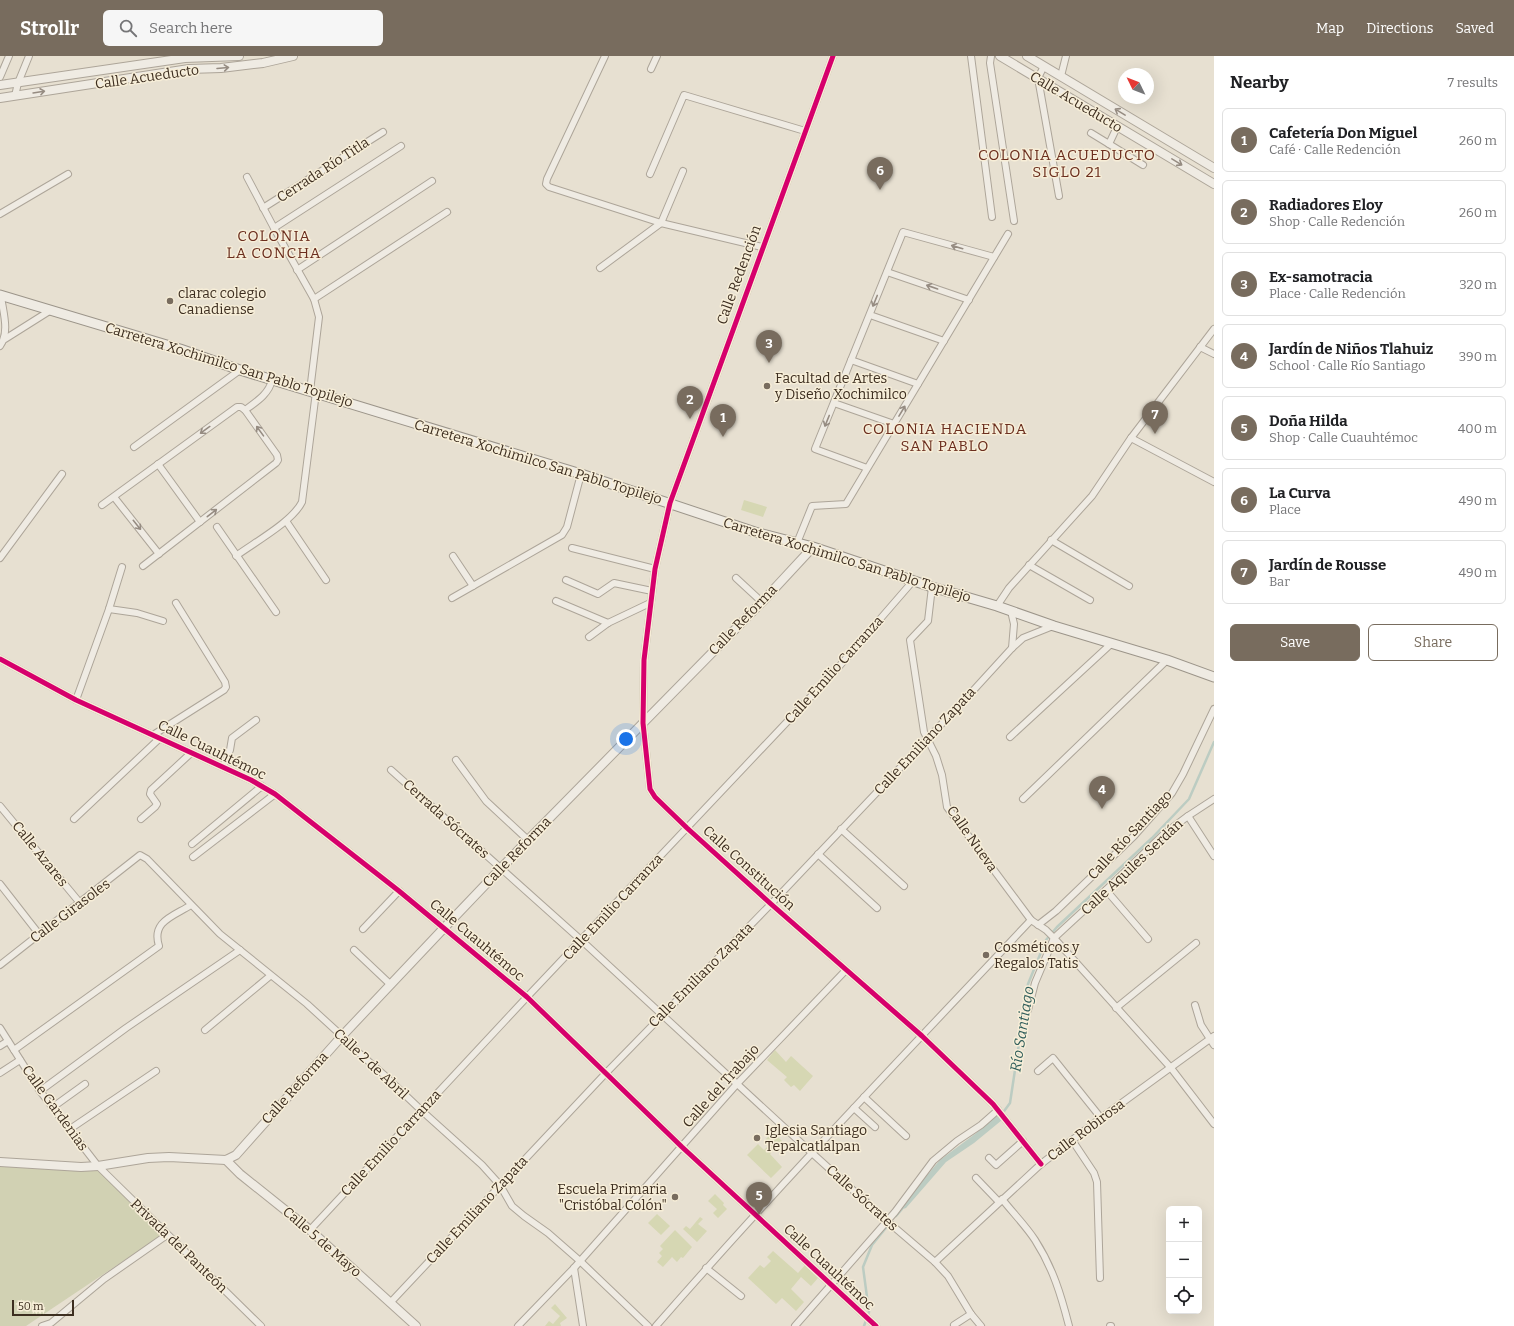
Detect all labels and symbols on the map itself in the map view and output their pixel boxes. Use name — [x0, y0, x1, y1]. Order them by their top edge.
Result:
street label: Calle Acueducto — [94, 61, 200, 93]
one-way arrow — [216, 64, 229, 71]
street label: Calle Acueducto — [1027, 68, 1125, 136]
north arrow — [1118, 68, 1154, 104]
one-way arrow — [32, 88, 45, 96]
one-way arrow — [1114, 108, 1126, 116]
street label: Cerrada Río Titla — [274, 134, 373, 206]
district label: COLONIA ACUEDUCTO SIGLO 21 — [978, 146, 1156, 181]
pin: 6 — [867, 157, 893, 190]
one-way arrow — [1171, 159, 1183, 167]
street label: Calle Redención — [713, 223, 765, 327]
district label: COLONIA LA CONCHA — [227, 227, 321, 262]
one-way arrow — [950, 243, 963, 250]
one-way arrow — [926, 283, 938, 291]
place label: clarac colegio Canadiense — [178, 285, 266, 318]
one-way arrow — [871, 294, 879, 306]
marker: clarac colegio Canadiense — [165, 296, 175, 306]
street label: Carretera Xochimilco San Pablo Topilejo — [103, 319, 355, 411]
pin: 3 — [756, 330, 782, 363]
place label: Facultad de Artes y Diseño Xochimilco — [774, 370, 907, 403]
marker: Facultad de Artes y Diseño Xochimilco — [762, 381, 772, 391]
pin: 2 — [677, 386, 703, 419]
pin: 7 — [1142, 401, 1168, 434]
pin: 1 — [710, 404, 736, 437]
one-way arrow — [898, 405, 906, 417]
one-way arrow — [822, 415, 830, 427]
street label: Carretera Xochimilco San Pablo Topilejo — [412, 416, 664, 508]
district label: COLONIA HACIENDA SAN PABLO — [863, 420, 1027, 455]
one-way arrow — [255, 425, 264, 436]
one-way arrow — [200, 426, 211, 434]
one-way arrow — [207, 509, 218, 517]
street label: Carretera Xochimilco San Pablo Topilejo — [721, 514, 973, 606]
one-way arrow — [132, 520, 141, 531]
street label: Calle Reforma — [705, 581, 781, 659]
street label: Calle Emilio Carranza — [781, 612, 887, 727]
street label: Calle Emiliano Zapata — [871, 683, 980, 798]
street label: Calle Cuauhtémoc — [155, 716, 269, 784]
your location — [616, 729, 636, 749]
street label: Cerrada Sócrates — [399, 776, 493, 862]
pin: 4 — [1089, 776, 1115, 809]
street label: Calle Río Santiago — [1084, 787, 1176, 883]
street label: Calle Nueva — [943, 803, 1001, 876]
street label: Calle Reforma — [479, 813, 555, 891]
street label: Calle Aquiles Serdán — [1078, 815, 1187, 919]
street label: Calle Azares — [8, 818, 72, 890]
street label: Calle Constitución — [699, 822, 799, 914]
street label: Calle Emilio Carranza — [559, 850, 667, 964]
street label: Calle Girasoles — [27, 875, 113, 947]
street label: Calle Cuauhtémoc — [426, 895, 528, 985]
street label: Calle Emiliano Zapata — [645, 919, 757, 1031]
place label: Cosméticos y Regalos Tatis — [994, 939, 1080, 972]
marker: Cosméticos y Regalos Tatis — [981, 950, 991, 960]
water label: Río Santiago — [1006, 985, 1038, 1073]
street label: Calle 2 de Abril — [330, 1025, 412, 1103]
street label: Calle del Trabajo — [679, 1041, 763, 1131]
street label: Calle Reforma — [258, 1048, 332, 1128]
street label: Calle Gardenias — [18, 1062, 92, 1154]
street label: Calle Emilio Carranza — [337, 1086, 445, 1200]
street label: Calle Robirosa — [1044, 1095, 1128, 1165]
place label: Iglesia Santiago Tepalcatlalpan — [765, 1122, 867, 1155]
marker: Iglesia Santiago Tepalcatlalpan — [752, 1133, 762, 1143]
street label: Calle Emiliano Zapata — [423, 1152, 532, 1267]
street label: Calle Sócrates — [823, 1161, 901, 1235]
place label: Escuela Primaria "Cristóbal Colón" — [557, 1181, 667, 1214]
pin: 5 — [746, 1182, 772, 1215]
marker: Escuela Primaria "Cristóbal Colón" — [670, 1192, 680, 1202]
street label: Privada del Panteón — [127, 1195, 231, 1297]
street label: Calle 5 de Mayo — [279, 1203, 365, 1281]
street label: Calle Cuauhtémoc — [780, 1220, 878, 1314]
scale bar — [12, 1298, 74, 1317]

